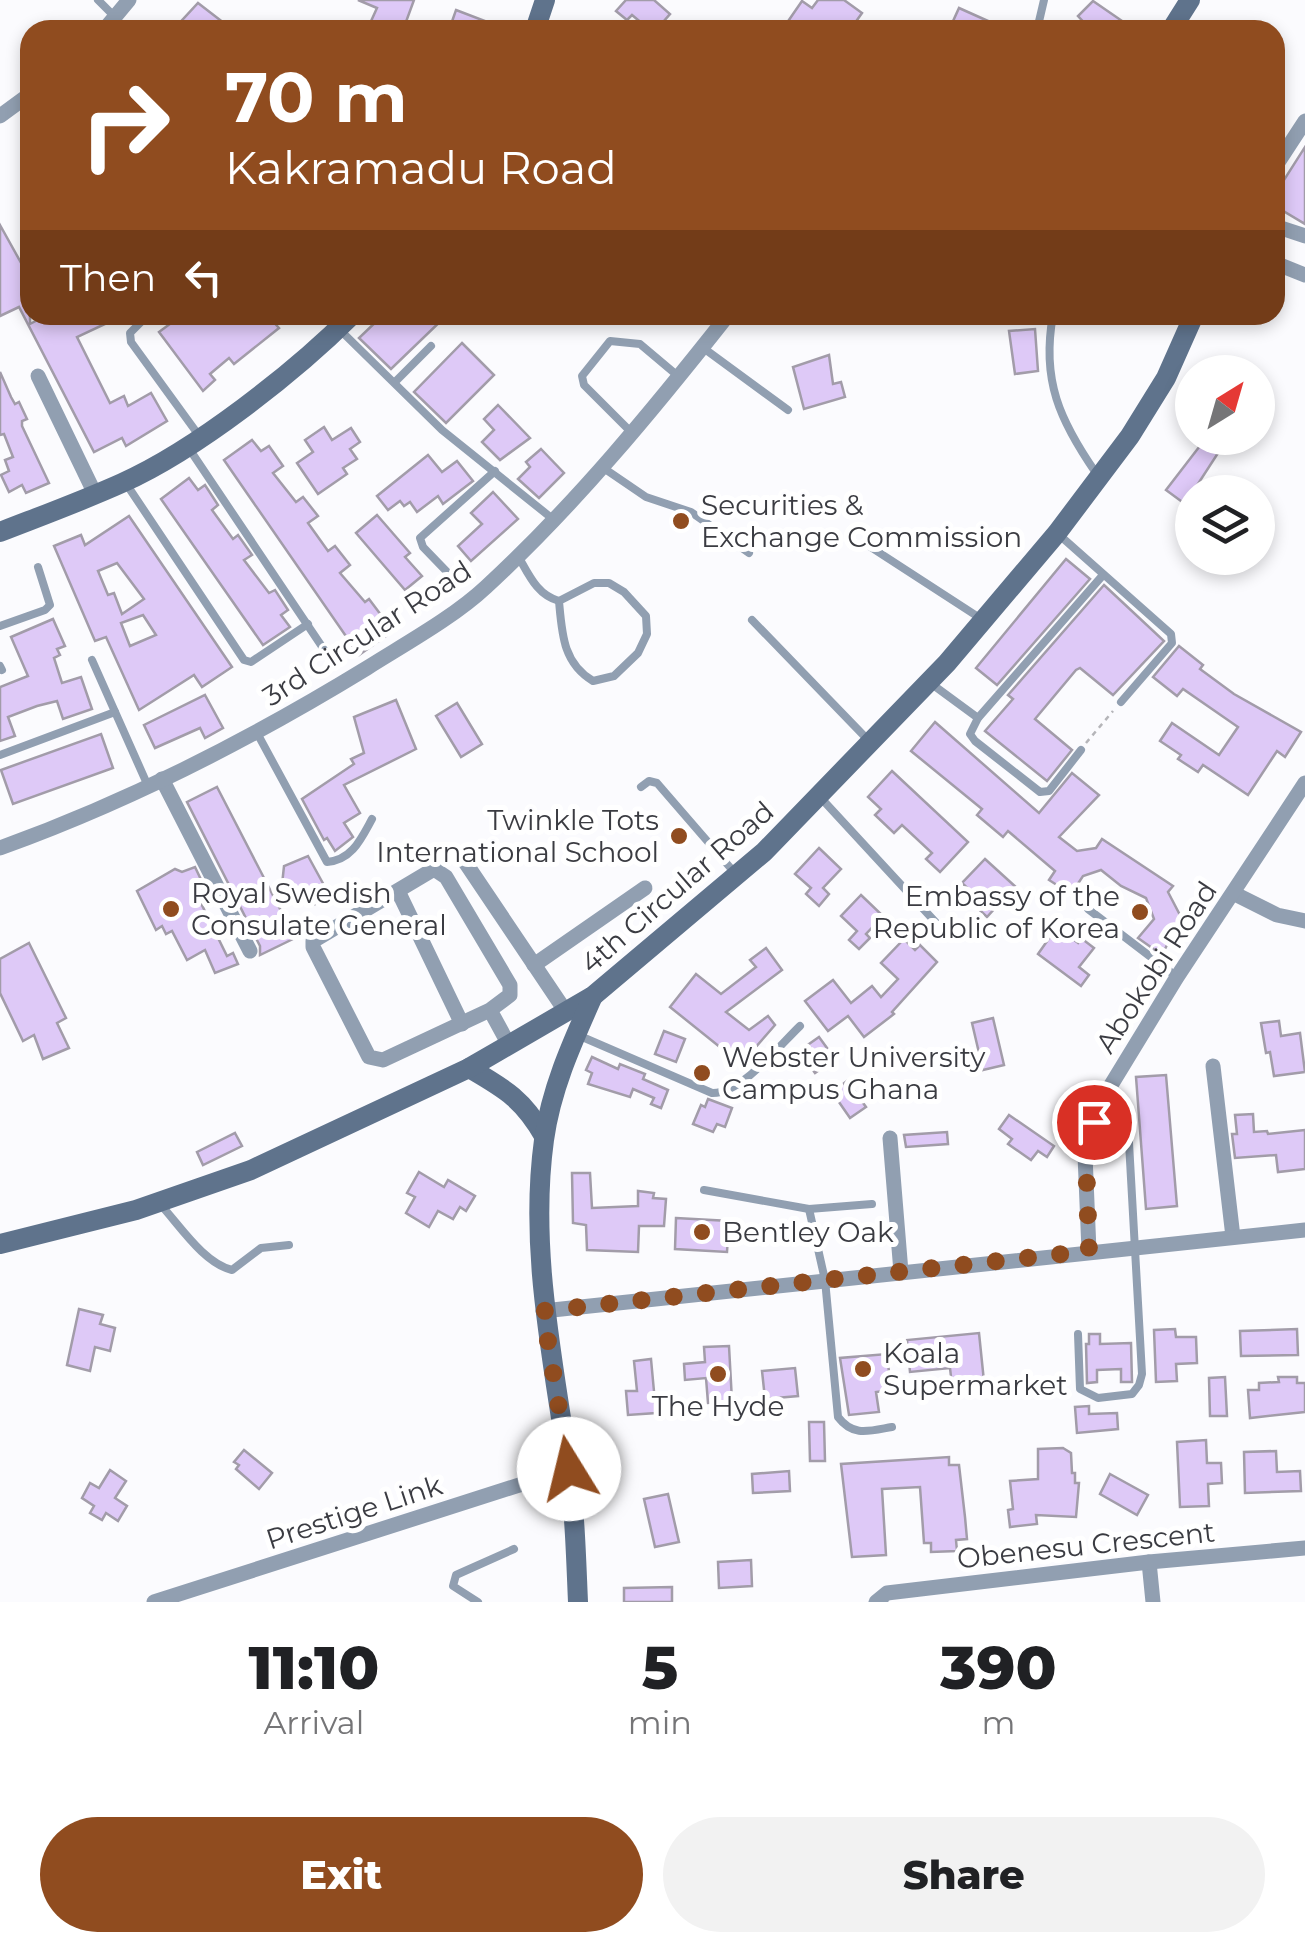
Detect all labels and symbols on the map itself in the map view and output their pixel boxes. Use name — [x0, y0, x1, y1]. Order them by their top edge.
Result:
north arrow — [1175, 355, 1275, 455]
place label: Securities & Exchange Commission — [701, 488, 1022, 554]
marker: Securities & Exchange Commission — [670, 510, 692, 532]
street label: 3rd Circular Road — [256, 553, 478, 713]
street label: 4th Circular Road — [573, 794, 781, 980]
place label: Twinkle Tots International School — [376, 803, 659, 869]
marker: Twinkle Tots International School — [668, 825, 690, 847]
street label: Abokobi Road — [1088, 875, 1224, 1059]
place label: Royal Swedish Consulate General — [191, 876, 447, 942]
place label: Embassy of the Republic of Korea — [873, 879, 1120, 945]
marker: Royal Swedish Consulate General — [160, 898, 182, 920]
marker: Embassy of the Republic of Korea — [1129, 901, 1151, 923]
place label: Webster University Campus Ghana — [722, 1040, 986, 1106]
marker: Webster University Campus Ghana — [691, 1062, 713, 1084]
pin — [1052, 1080, 1137, 1165]
place label: Bentley Oak — [722, 1215, 894, 1249]
marker: Bentley Oak — [691, 1221, 713, 1243]
place label: Koala Supermarket — [883, 1336, 1068, 1402]
marker: Koala Supermarket — [852, 1358, 874, 1380]
marker: The Hyde — [707, 1363, 729, 1385]
place label: The Hyde — [652, 1389, 784, 1423]
position arrow — [517, 1417, 621, 1521]
street label: Prestige Link — [262, 1467, 446, 1556]
street label: Obenesu Crescent — [955, 1515, 1217, 1575]

